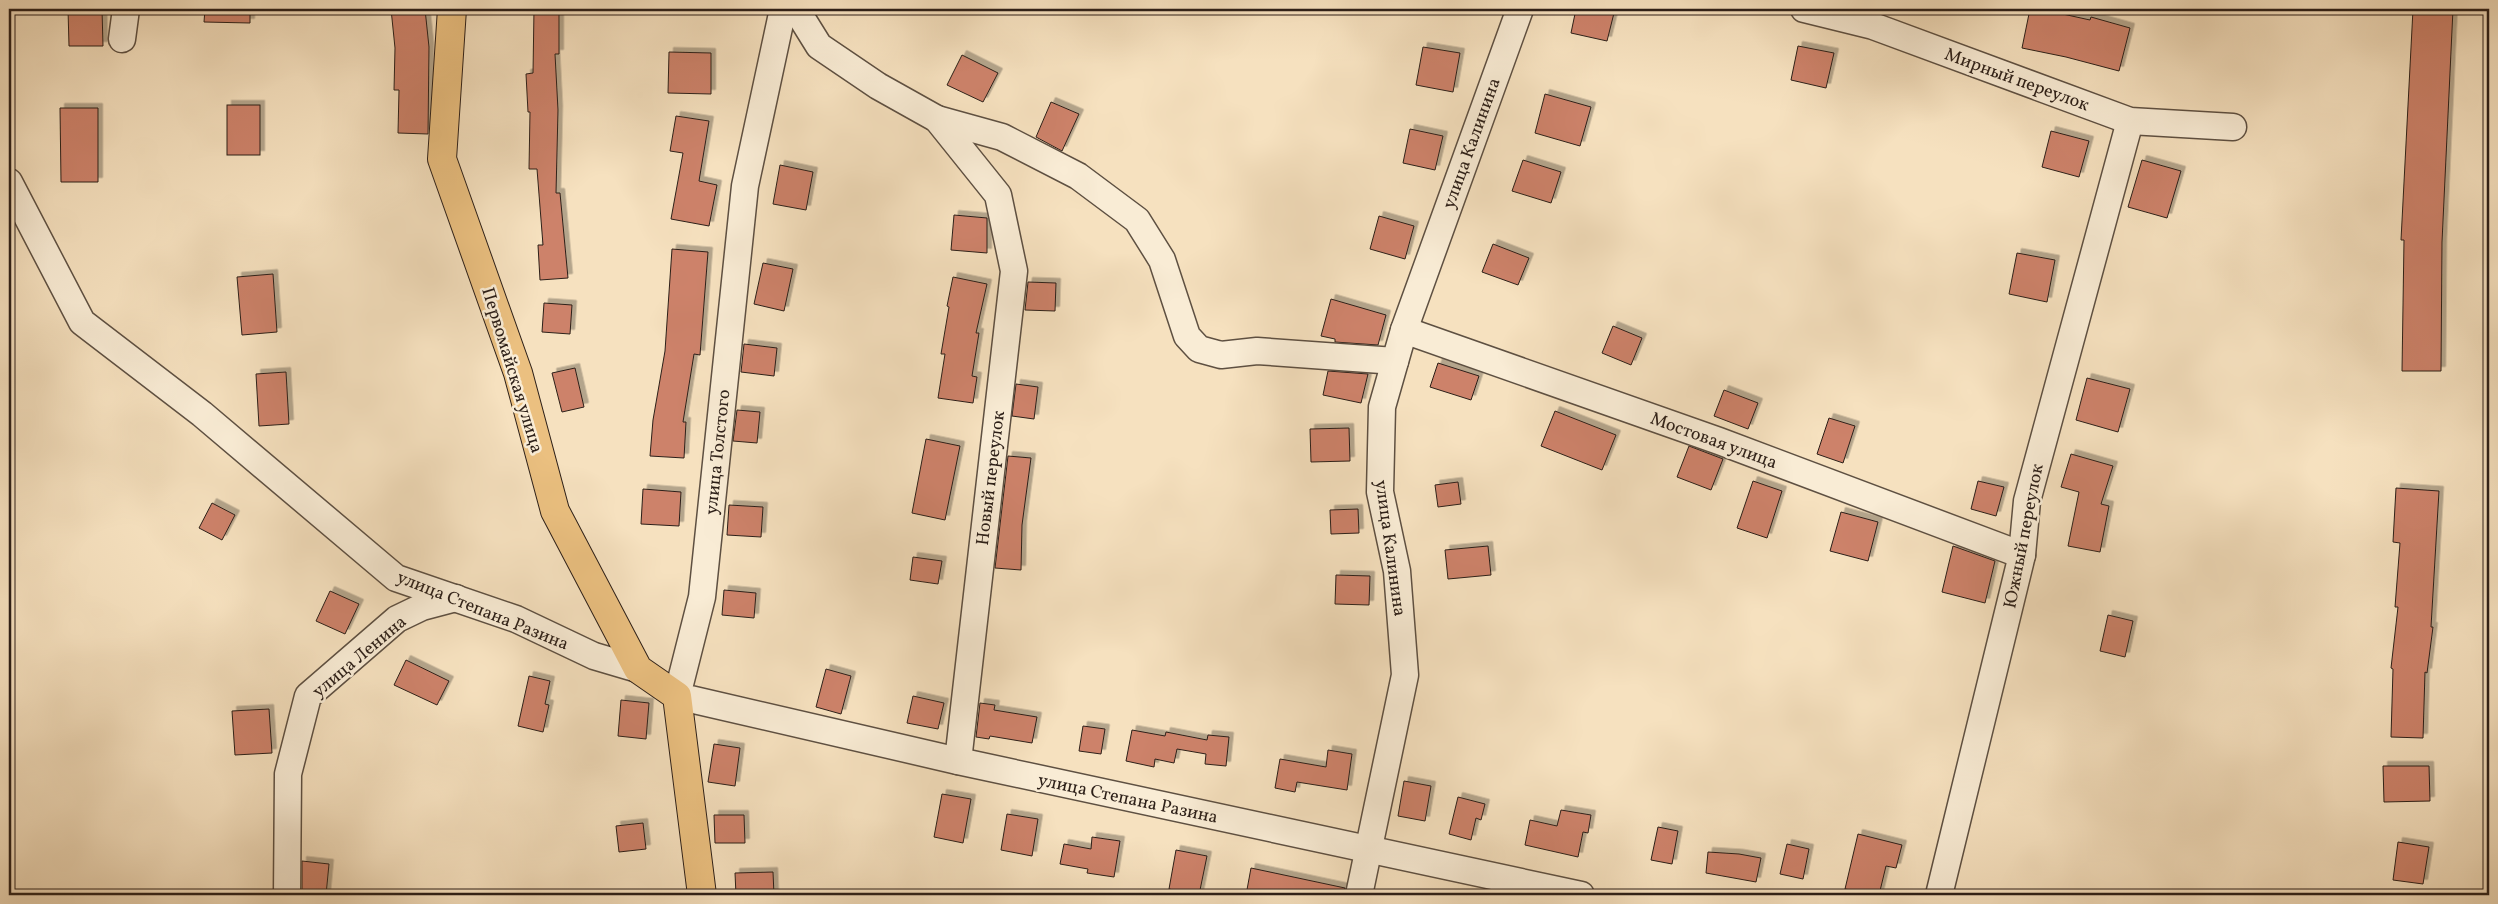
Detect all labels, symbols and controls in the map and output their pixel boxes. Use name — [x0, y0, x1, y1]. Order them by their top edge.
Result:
street label: Мирный переулок — [1941, 43, 2093, 118]
street label: улица Калинина — [1437, 75, 1508, 212]
street label: Первомайская улица — [474, 285, 549, 456]
street label: улица Толстого — [699, 388, 738, 516]
street label: Мостовая улица — [1647, 407, 1780, 476]
street label: Новый переулок — [971, 409, 1012, 547]
street label: Южный переулок — [1998, 462, 2051, 611]
street label: улица Калинина — [1368, 478, 1411, 618]
street label: улица Степана Разина — [393, 565, 572, 657]
street label: улица Ленина — [307, 610, 413, 704]
street label: улица Степана Разина — [1035, 768, 1220, 831]

